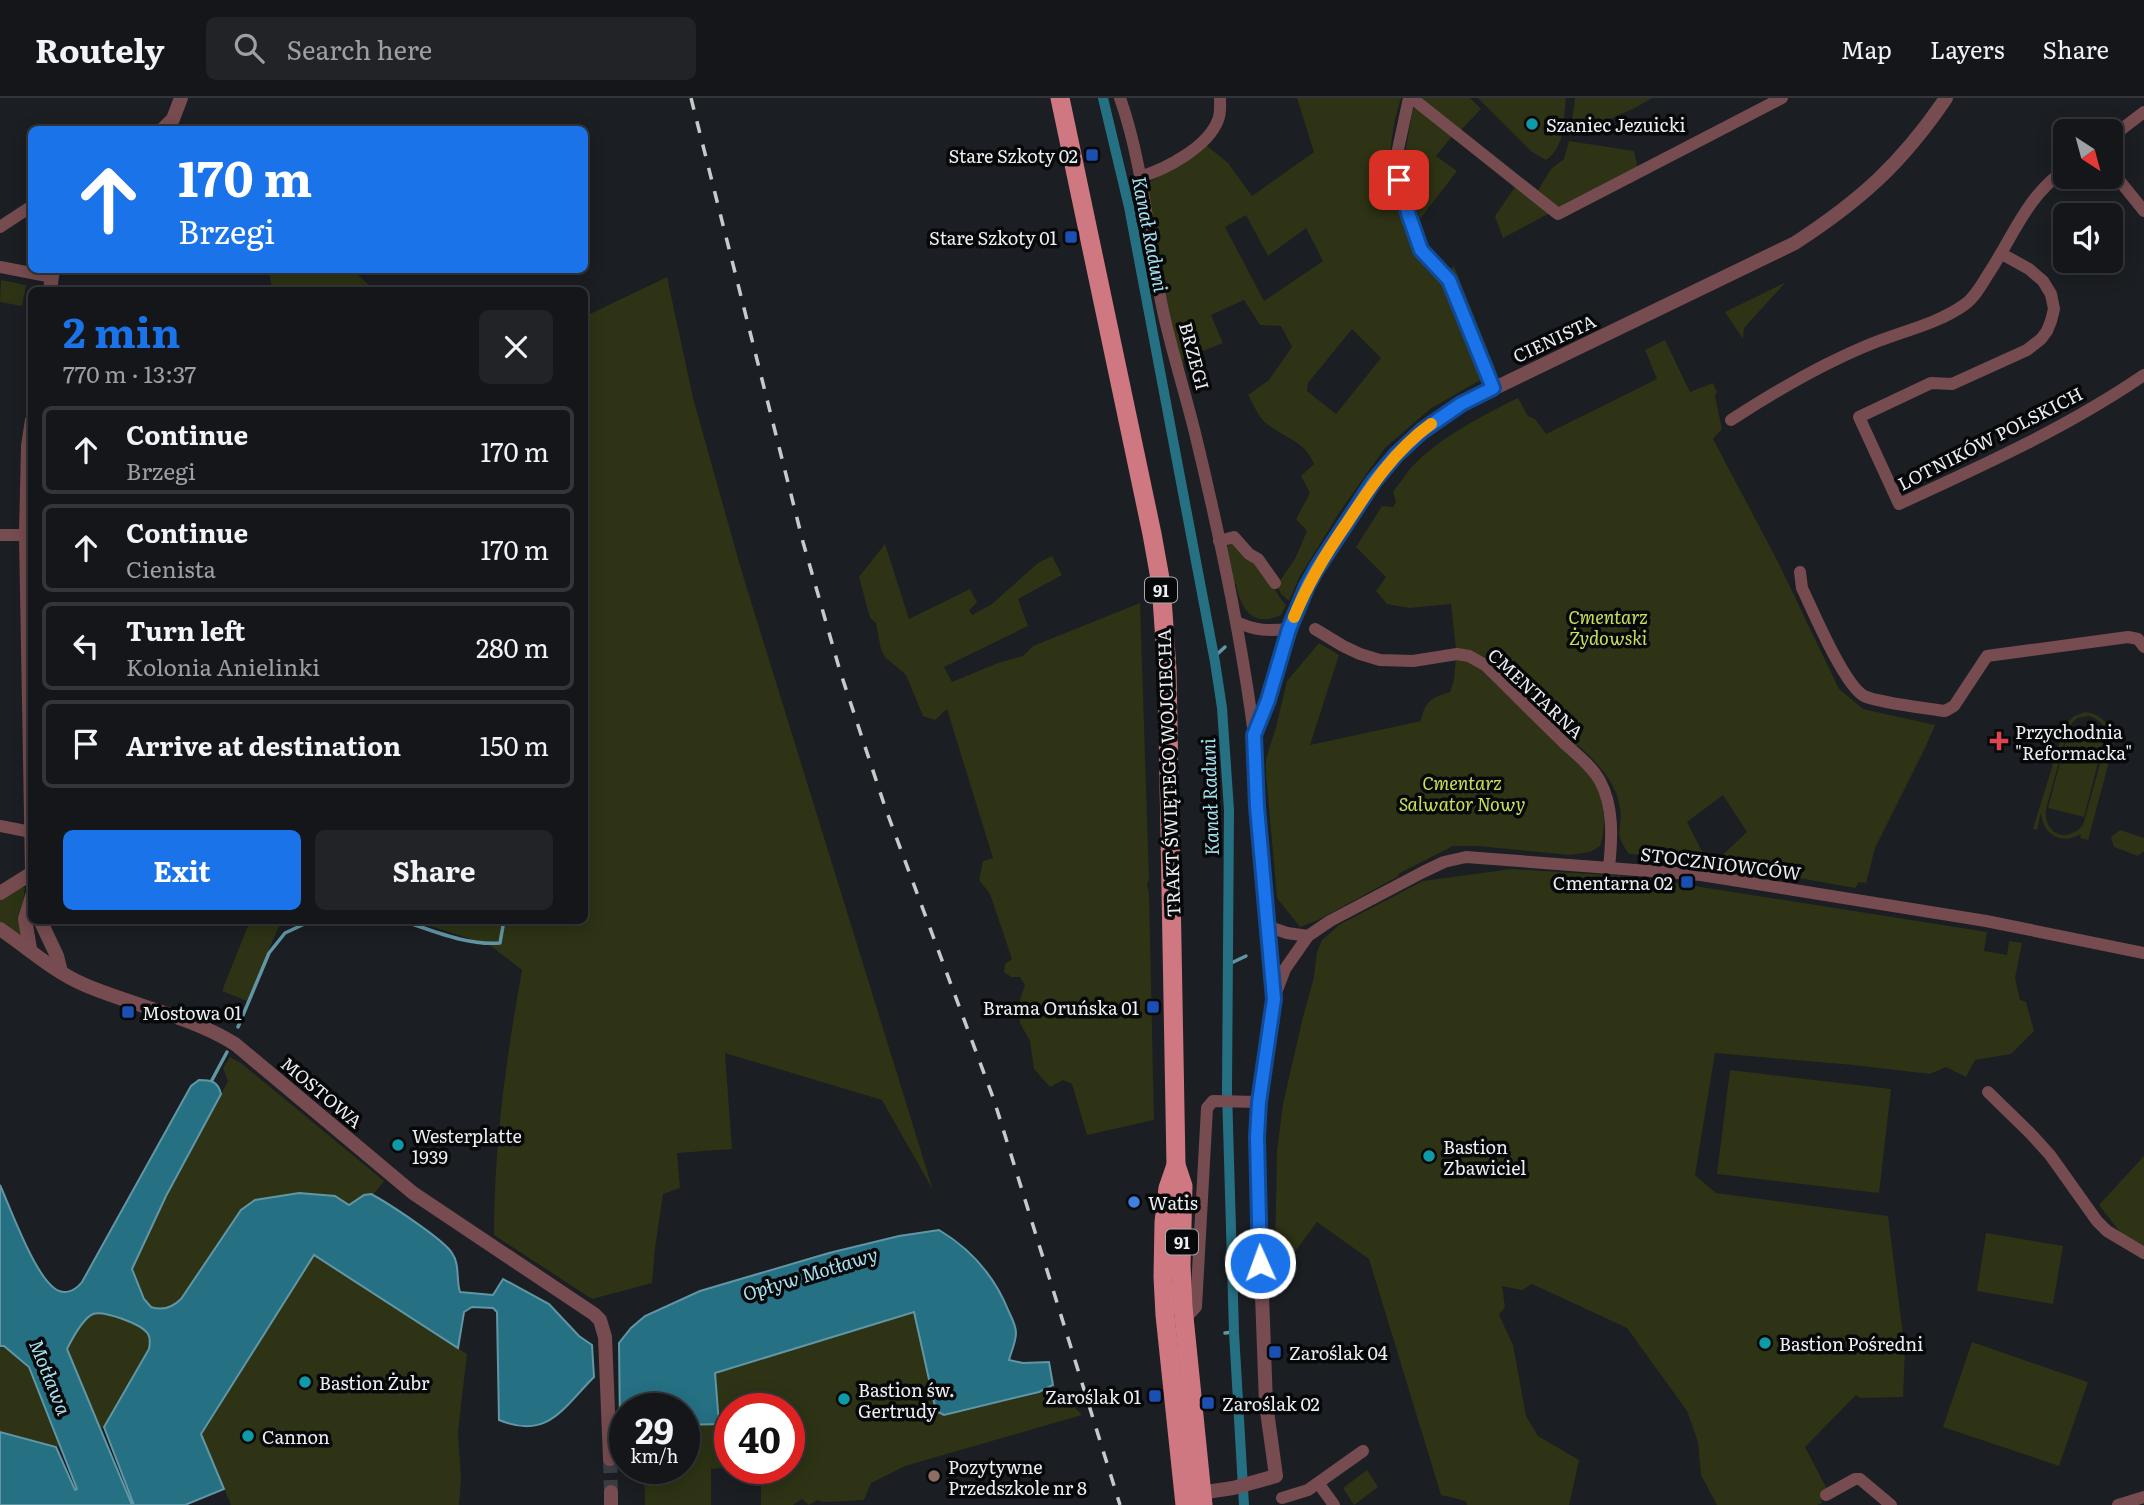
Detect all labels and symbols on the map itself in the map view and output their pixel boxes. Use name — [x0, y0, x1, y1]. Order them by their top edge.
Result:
place label: Szaniec Jezuicki — [1546, 111, 1685, 138]
marker: Szaniec Jezuicki — [1524, 116, 1540, 132]
north arrow — [2053, 119, 2123, 189]
place label: Stare Szkoty 02 — [948, 142, 1078, 169]
marker: Stare Szkoty 02 — [1084, 147, 1100, 163]
pin — [1369, 150, 1429, 210]
water label: Kanał Raduni — [1126, 174, 1176, 295]
place label: Stare Szkoty 01 — [929, 224, 1057, 251]
marker: Stare Szkoty 01 — [1063, 229, 1079, 245]
street label: CIENISTA — [1508, 307, 1600, 369]
street label: BRZEGI — [1173, 319, 1217, 393]
street label: LOTNIKÓW POLSKICH — [1893, 380, 2087, 496]
road number: 91 — [1145, 578, 1177, 603]
park label: Cmentarz Żydowski — [1568, 603, 1648, 651]
street label: TRAKT ŚWIĘTEGO WOJCIECHA — [1149, 628, 1187, 918]
street label: CMENTARNA — [1482, 641, 1590, 745]
place label: Przychodnia "Reformacka" — [2015, 718, 2132, 766]
marker: Przychodnia "Reformacka" — [1989, 731, 2009, 751]
water label: Kanał Raduni — [1193, 738, 1225, 856]
park label: Cmentarz Salwator Nowy — [1399, 769, 1525, 817]
street label: STOCZNIOWCÓW — [1639, 840, 1803, 886]
place label: Cmentarna 02 — [1553, 869, 1673, 896]
marker: Cmentarna 02 — [1679, 874, 1695, 890]
place label: Brama Oruńska 01 — [983, 994, 1139, 1021]
place label: Mostowa 01 — [142, 999, 242, 1026]
marker: Brama Oruńska 01 — [1145, 999, 1161, 1015]
marker: Mostowa 01 — [120, 1004, 136, 1020]
street label: MOSTOWA — [275, 1050, 369, 1134]
place label: Westerplatte 1939 — [412, 1122, 522, 1170]
place label: Bastion Zbawiciel — [1443, 1133, 1526, 1181]
marker: Westerplatte 1939 — [390, 1137, 406, 1153]
marker: Bastion Zbawiciel — [1421, 1148, 1437, 1164]
place label: Watis — [1148, 1189, 1198, 1216]
marker: Watis — [1126, 1194, 1142, 1210]
position arrow — [1223, 1226, 1297, 1300]
road number: 91 — [1166, 1230, 1198, 1254]
water label: Opływ Motławy — [739, 1239, 881, 1307]
place label: Bastion Pośredni — [1779, 1330, 1923, 1357]
water label: Motława — [23, 1335, 79, 1419]
marker: Bastion Pośredni — [1757, 1335, 1773, 1351]
place label: Zaroślak 04 — [1289, 1339, 1388, 1366]
marker: Zaroślak 04 — [1267, 1344, 1283, 1360]
place label: Bastion Żubr — [319, 1369, 430, 1396]
marker: Bastion Żubr — [297, 1374, 313, 1390]
place label: Bastion św. Gertrudy — [858, 1376, 955, 1424]
place label: Zaroślak 01 — [1045, 1383, 1141, 1410]
marker: Zaroślak 01 — [1147, 1388, 1163, 1404]
place label: Zaroślak 02 — [1222, 1390, 1320, 1417]
marker: Bastion św. Gertrudy — [836, 1391, 852, 1407]
speed limit sign: 40 — [714, 1393, 805, 1484]
marker: Zaroślak 02 — [1200, 1395, 1216, 1411]
place label: Cannon — [262, 1423, 330, 1450]
marker: Cannon — [240, 1428, 256, 1444]
place label: Pozytywne Przedszkole nr 8 — [948, 1453, 1087, 1501]
marker: Pozytywne Przedszkole nr 8 — [926, 1468, 942, 1484]

